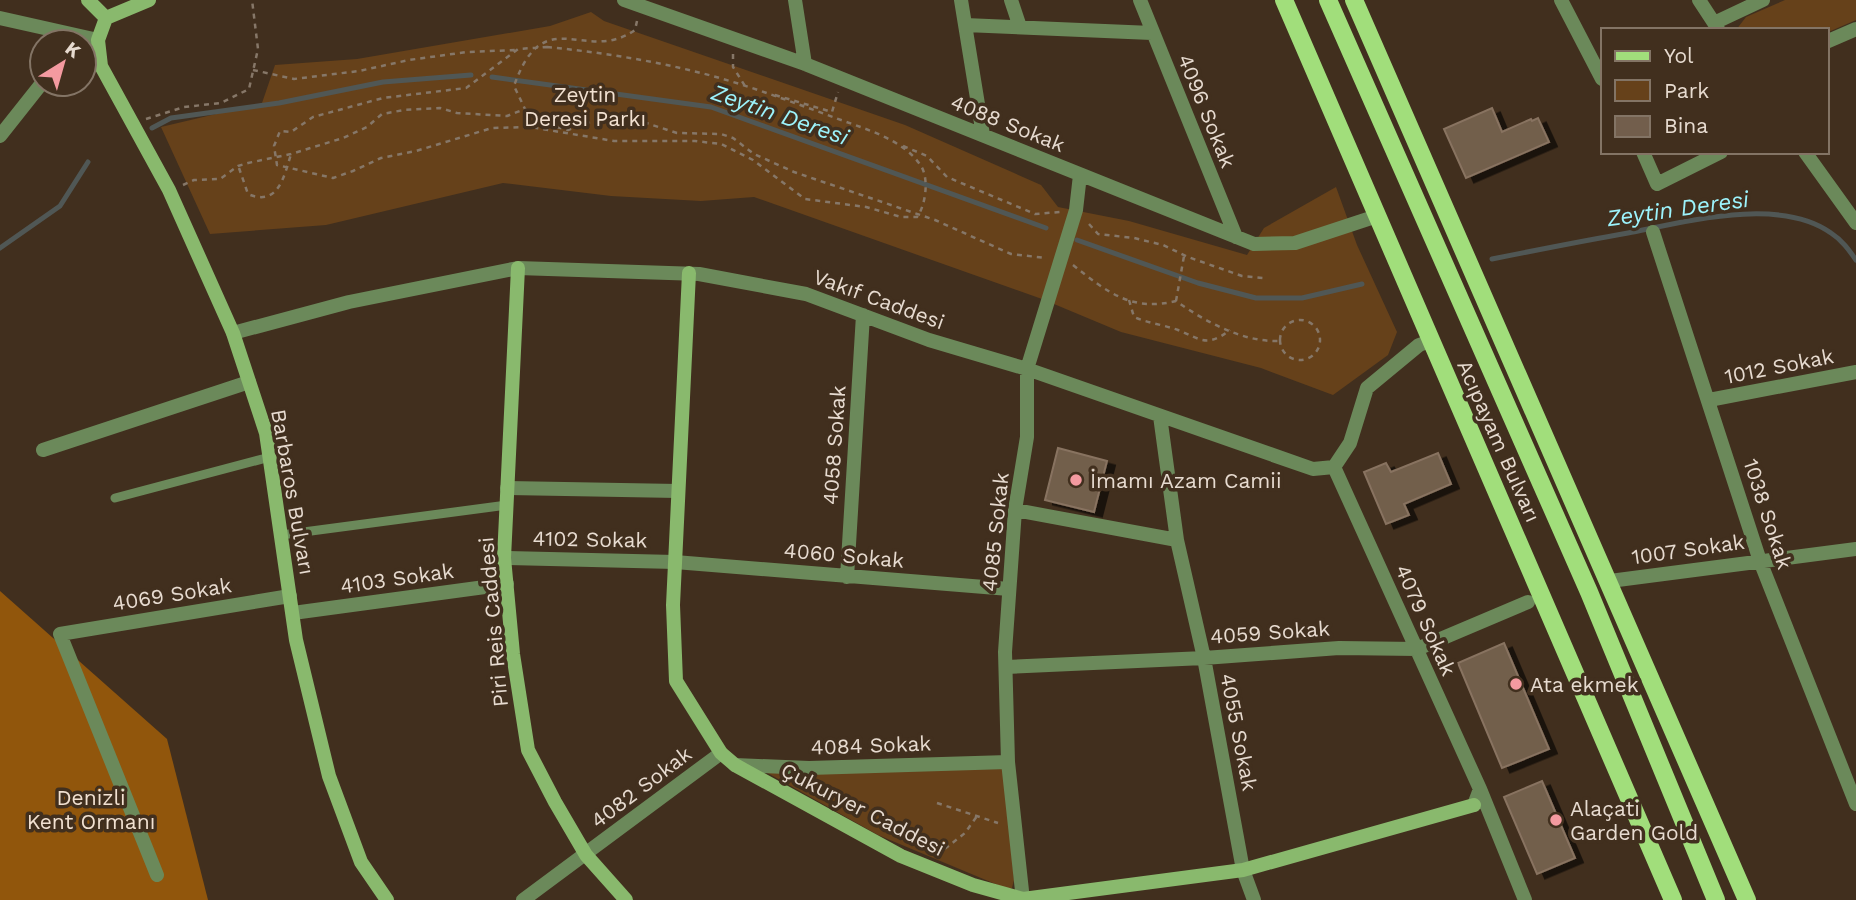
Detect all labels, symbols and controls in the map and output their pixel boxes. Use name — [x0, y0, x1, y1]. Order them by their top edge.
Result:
north arrow — [28, 28, 98, 98]
legend — [1601, 28, 1828, 154]
text: K — [61, 37, 85, 63]
text: Yol — [1664, 43, 1694, 68]
street label: 4096 Sokak — [1173, 51, 1241, 172]
text: Park — [1664, 78, 1709, 103]
water label: Zeytin Deresi — [707, 79, 853, 151]
park label: Zeytin Deresi Parkı — [524, 82, 646, 131]
street label: 4088 Sokak — [947, 89, 1069, 157]
text: Bina — [1664, 113, 1708, 138]
water label: Zeytin Deresi — [1604, 186, 1752, 232]
street label: Vakıf Caddesi — [810, 264, 948, 334]
street label: 1012 Sokak — [1722, 343, 1836, 389]
street label: Acıpayam Bulvarı — [1452, 356, 1546, 526]
street label: 4058 Sokak — [817, 384, 851, 506]
street label: Barbaros Bulvarı — [266, 407, 320, 577]
street label: 1038 Sokak — [1738, 456, 1798, 572]
place label: İmamı Azam Camii — [1090, 468, 1282, 493]
street label: 4085 Sokak — [976, 471, 1014, 593]
marker: İmamı Azam Camii — [1068, 472, 1084, 488]
street label: 4102 Sokak — [532, 526, 648, 553]
street label: 1007 Sokak — [1630, 529, 1746, 569]
street label: Piri Reis Caddesi — [473, 536, 513, 708]
street label: 4060 Sokak — [783, 537, 905, 573]
street label: 4103 Sokak — [339, 558, 455, 598]
street label: 4079 Sokak — [1390, 561, 1462, 679]
street label: 4069 Sokak — [111, 572, 233, 616]
street label: 4059 Sokak — [1209, 615, 1331, 649]
street label: 4055 Sokak — [1215, 671, 1263, 793]
place label: Ata ekmek — [1530, 672, 1639, 697]
marker: Ata ekmek — [1508, 676, 1524, 692]
street label: 4084 Sokak — [810, 730, 932, 760]
street label: 4082 Sokak — [586, 741, 696, 833]
street label: Çukuryer Caddesi — [777, 757, 949, 861]
park label: Denizli Kent Ormanı — [27, 785, 155, 834]
place label: Alaçati Garden Gold — [1570, 796, 1698, 845]
marker: Alaçati Garden Gold — [1548, 812, 1564, 828]

